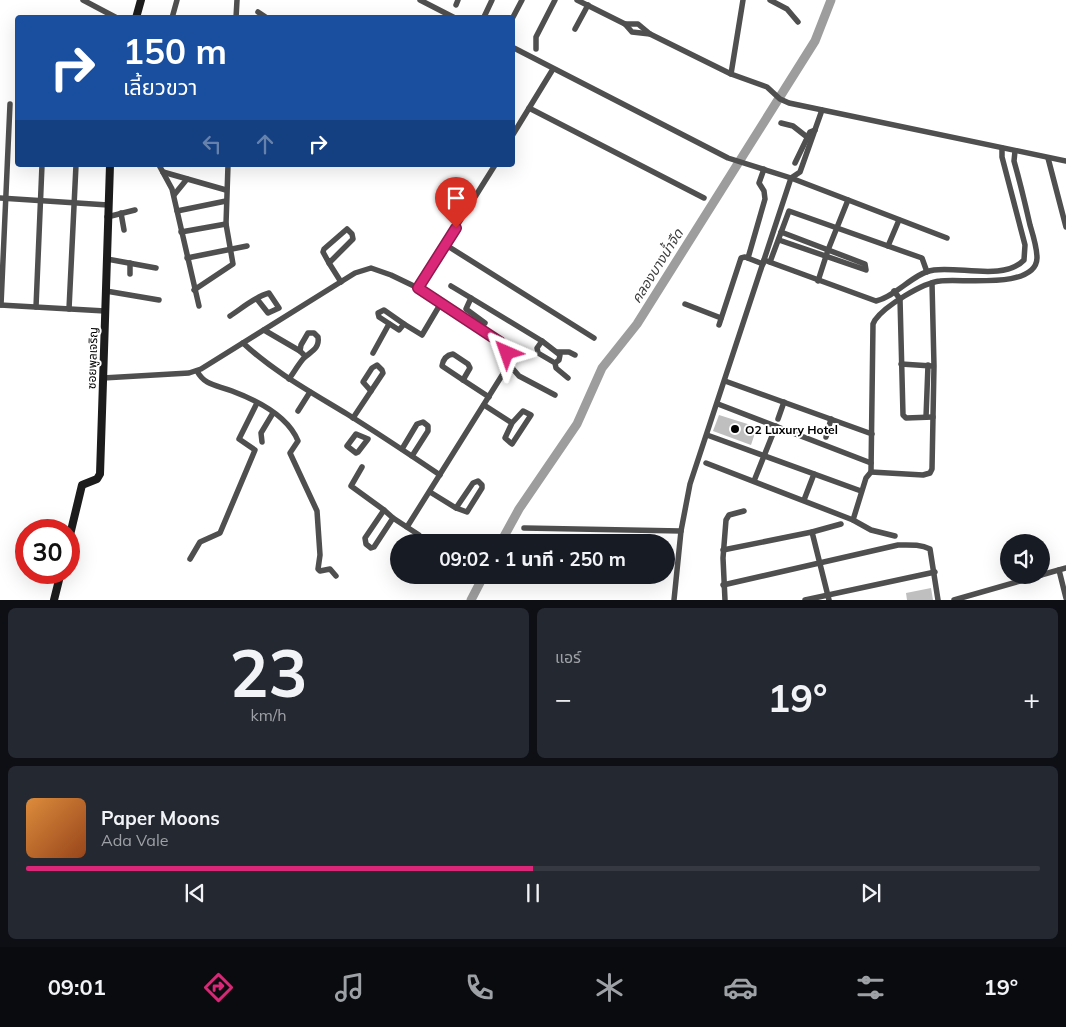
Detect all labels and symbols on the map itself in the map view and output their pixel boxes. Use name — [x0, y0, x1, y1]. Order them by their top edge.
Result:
pin — [435, 177, 477, 228]
water label: คลองบางน้ำจืด — [626, 225, 687, 306]
position arrow — [480, 326, 532, 378]
street label: ซอยพูลเจริญ — [83, 327, 101, 389]
place label: O2 Luxury Hotel — [745, 422, 838, 437]
marker: O2 Luxury Hotel — [729, 423, 741, 435]
speed limit sign: 30 — [15, 519, 80, 584]

